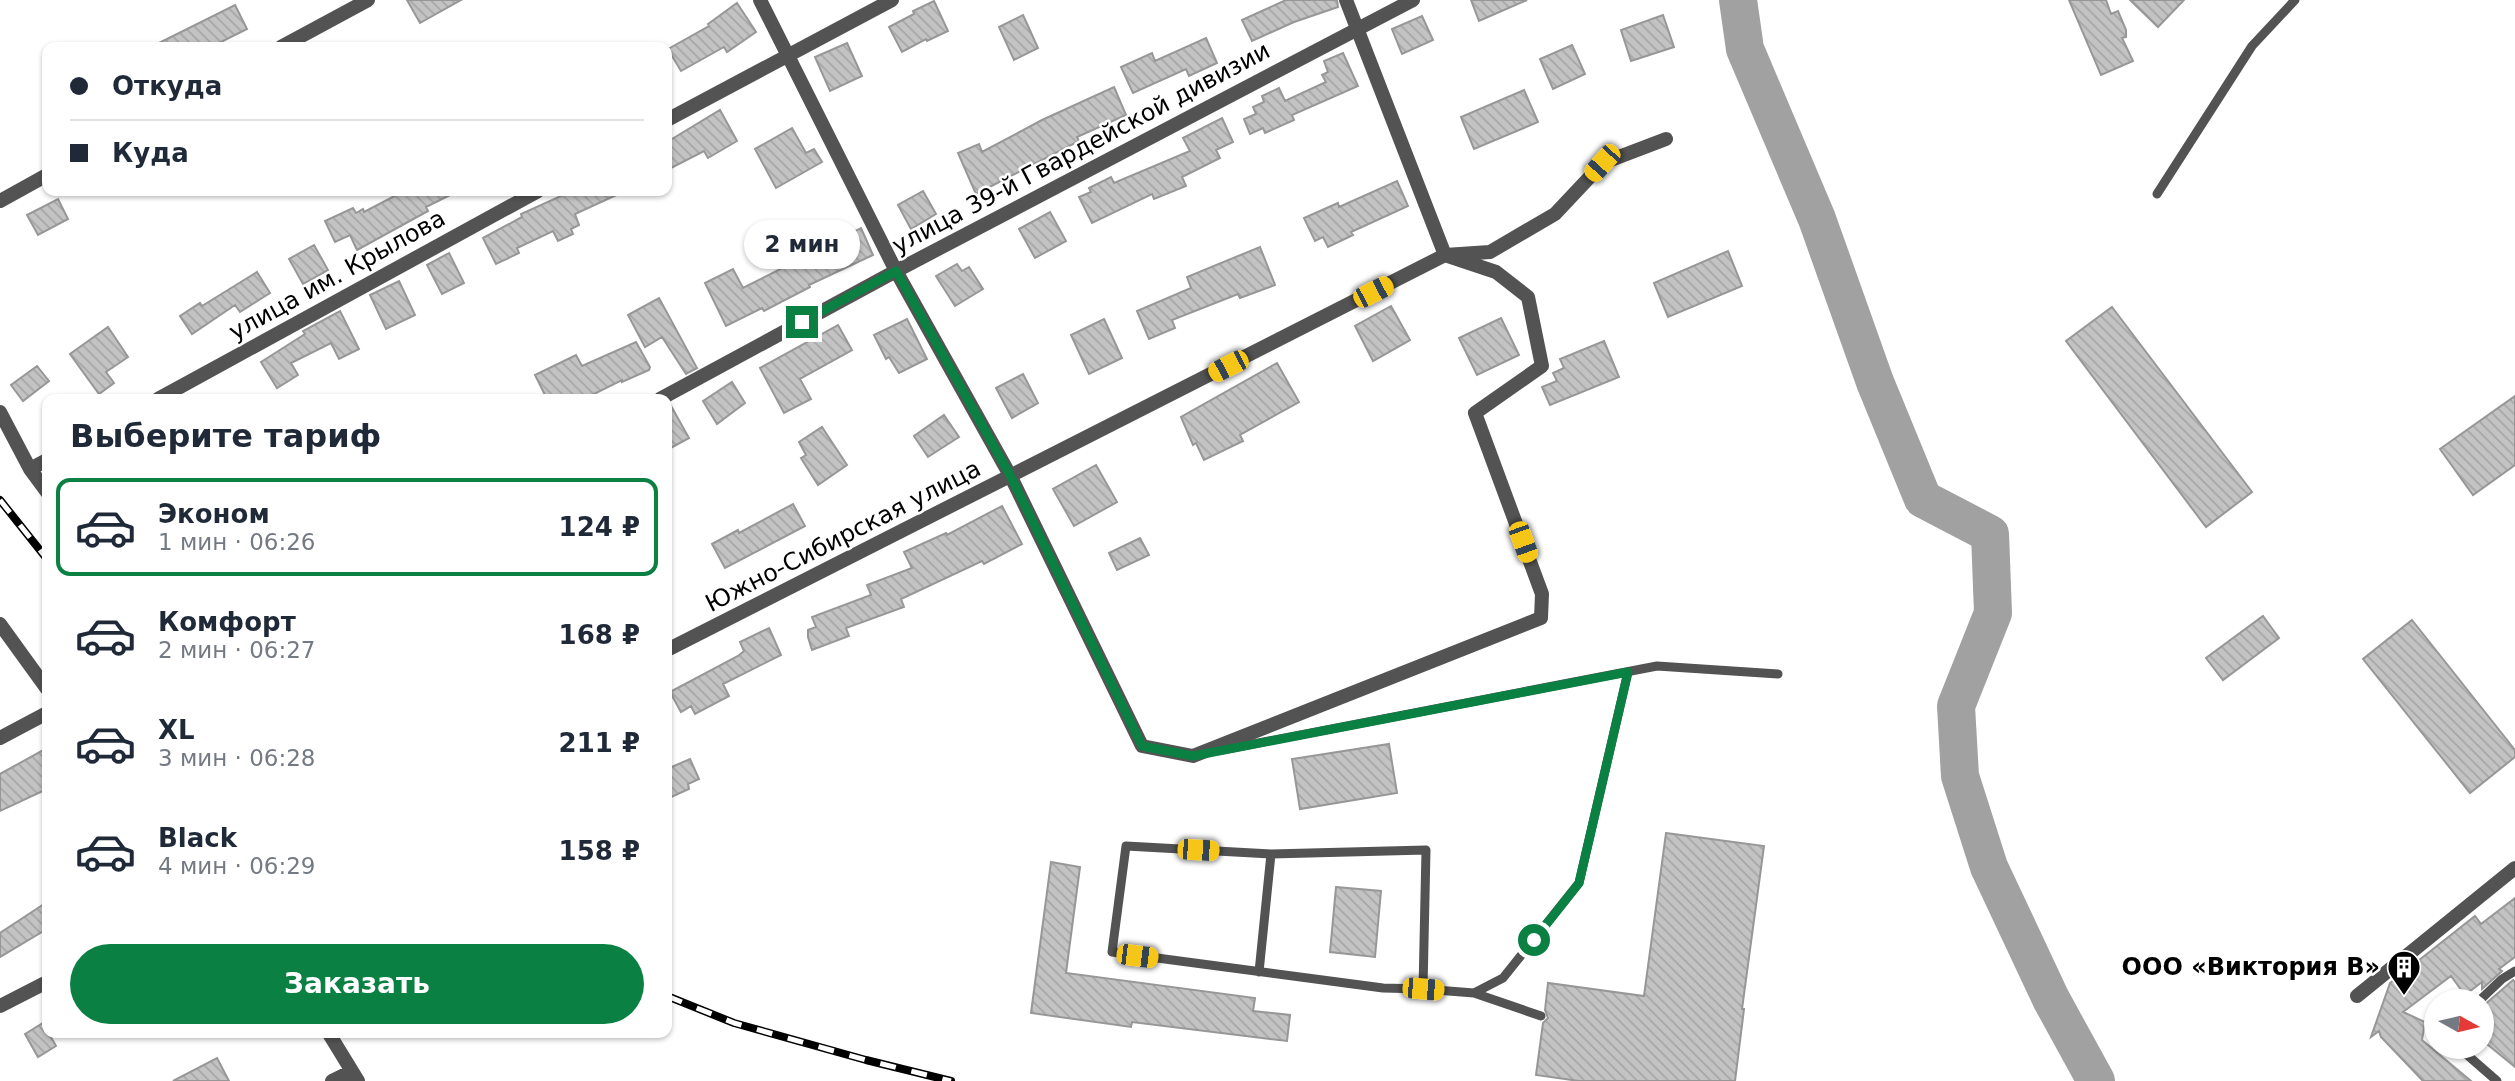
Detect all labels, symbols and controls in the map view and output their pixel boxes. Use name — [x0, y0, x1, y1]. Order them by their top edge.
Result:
street label: улица 39-й Гвардейской дивизии — [887, 36, 1275, 260]
text: Откуда — [112, 71, 222, 101]
text: Куда — [112, 138, 189, 168]
car — [1581, 140, 1624, 186]
street label: улица им. Крылова — [224, 204, 450, 346]
callout: 2 мин — [744, 220, 860, 270]
text: 2 мин — [765, 231, 839, 257]
car — [1350, 273, 1397, 311]
route end — [786, 306, 818, 338]
car — [1205, 347, 1252, 385]
text: Выберите тариф — [70, 417, 381, 455]
street label: Южно-Сибирская улица — [701, 454, 985, 618]
icon: car — [74, 496, 137, 559]
text: Эконом — [158, 499, 270, 529]
text: 124 ₽ — [559, 512, 640, 542]
car — [1506, 519, 1541, 565]
text: 1 мин · 06:26 — [158, 529, 316, 555]
icon: car — [74, 604, 137, 667]
text: Комфорт — [158, 607, 296, 637]
text: 168 ₽ — [559, 620, 640, 650]
text: 2 мин · 06:27 — [158, 637, 316, 663]
icon: car — [74, 712, 137, 775]
text: XL — [158, 715, 195, 745]
text: 211 ₽ — [559, 728, 640, 758]
text: 3 мин · 06:28 — [158, 745, 316, 771]
icon: car — [74, 820, 137, 883]
text: Black — [158, 823, 237, 853]
text: 158 ₽ — [559, 836, 640, 866]
car — [1177, 838, 1220, 862]
text: 4 мин · 06:29 — [158, 853, 316, 879]
route start — [1518, 924, 1550, 956]
car — [1115, 943, 1160, 969]
button: Заказать — [70, 944, 644, 1024]
building icon: ООО «Виктория В» — [2385, 948, 2423, 997]
place label: ООО «Виктория В» — [2122, 953, 2380, 981]
car — [1402, 977, 1445, 1001]
north arrow — [2424, 989, 2494, 1059]
map controls — [2424, 989, 2494, 1059]

